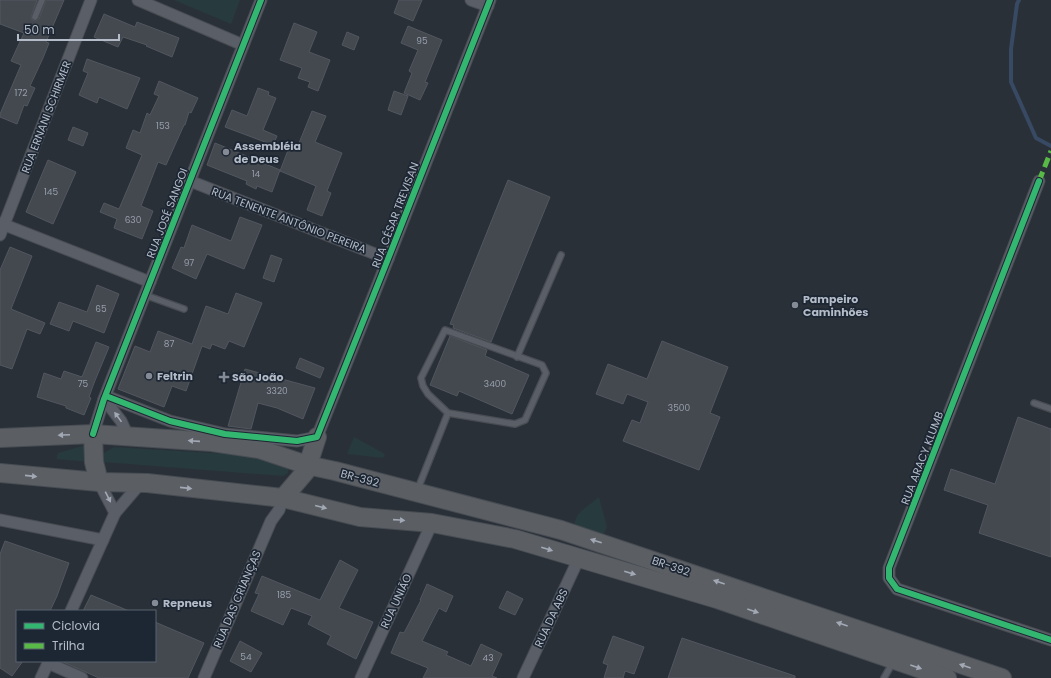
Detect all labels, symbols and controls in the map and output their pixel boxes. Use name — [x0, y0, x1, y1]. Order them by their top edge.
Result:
scale bar — [18, 16, 119, 42]
text: 50 m — [24, 21, 55, 38]
house number: 95 — [416, 35, 428, 47]
street label: RUA ERNANI SCHIRMER — [17, 58, 75, 175]
house number: 172 — [15, 87, 27, 99]
house number: 153 — [156, 120, 170, 132]
place label: Assembléia de Deus — [234, 138, 301, 167]
marker: Assembléia de Deus — [221, 147, 231, 157]
street label: RUA CÉSAR TREVISAN — [367, 160, 423, 270]
street label: RUA JOSÉ SANGOI — [142, 166, 192, 260]
house number: 14 — [252, 168, 261, 180]
street label: RUA TENENTE ANTÔNIO PEREIRA — [209, 183, 369, 257]
house number: 145 — [44, 186, 58, 198]
house number: 630 — [125, 214, 142, 226]
house number: 97 — [184, 257, 194, 269]
place label: Pampeiro Caminhões — [803, 291, 869, 320]
marker: Pampeiro Caminhões — [790, 300, 800, 310]
house number: 65 — [95, 303, 107, 315]
house number: 87 — [164, 338, 174, 350]
place label: Feltrin — [157, 368, 193, 384]
place label: São João — [232, 369, 283, 385]
marker: Feltrin — [144, 371, 154, 381]
marker: São João — [219, 372, 229, 382]
house number: 75 — [78, 378, 89, 390]
house number: 3400 — [484, 378, 506, 390]
house number: 3320 — [266, 385, 288, 397]
house number: 3500 — [668, 402, 690, 414]
street label: RUA ARACY KLUMB — [897, 409, 947, 507]
one-way arrow — [114, 412, 122, 422]
one-way arrow — [57, 432, 70, 438]
one-way arrow — [188, 438, 200, 445]
street label: BR-392 — [339, 465, 381, 491]
one-way arrow — [25, 472, 37, 479]
one-way arrow — [180, 484, 192, 491]
one-way arrow — [104, 491, 111, 503]
one-way arrow — [315, 505, 327, 511]
one-way arrow — [393, 516, 405, 523]
one-way arrow — [589, 538, 601, 544]
one-way arrow — [542, 546, 554, 552]
street label: RUA DAS CRIANÇAS — [209, 548, 265, 650]
street label: BR-392 — [650, 552, 692, 580]
one-way arrow — [625, 570, 637, 576]
street label: RUA UNIÃO — [376, 571, 416, 631]
one-way arrow — [713, 579, 725, 585]
street label: RUA DA ABS — [530, 586, 572, 650]
house number: 185 — [277, 589, 291, 601]
place label: Repneus — [163, 595, 212, 611]
marker: Repneus — [150, 598, 160, 608]
one-way arrow — [748, 609, 760, 615]
legend — [16, 610, 156, 662]
text: Ciclovia — [52, 617, 100, 634]
one-way arrow — [836, 621, 848, 627]
text: Trilha — [52, 637, 85, 654]
house number: 54 — [240, 651, 252, 663]
house number: 43 — [483, 652, 493, 664]
one-way arrow — [959, 662, 971, 668]
one-way arrow — [910, 665, 922, 671]

